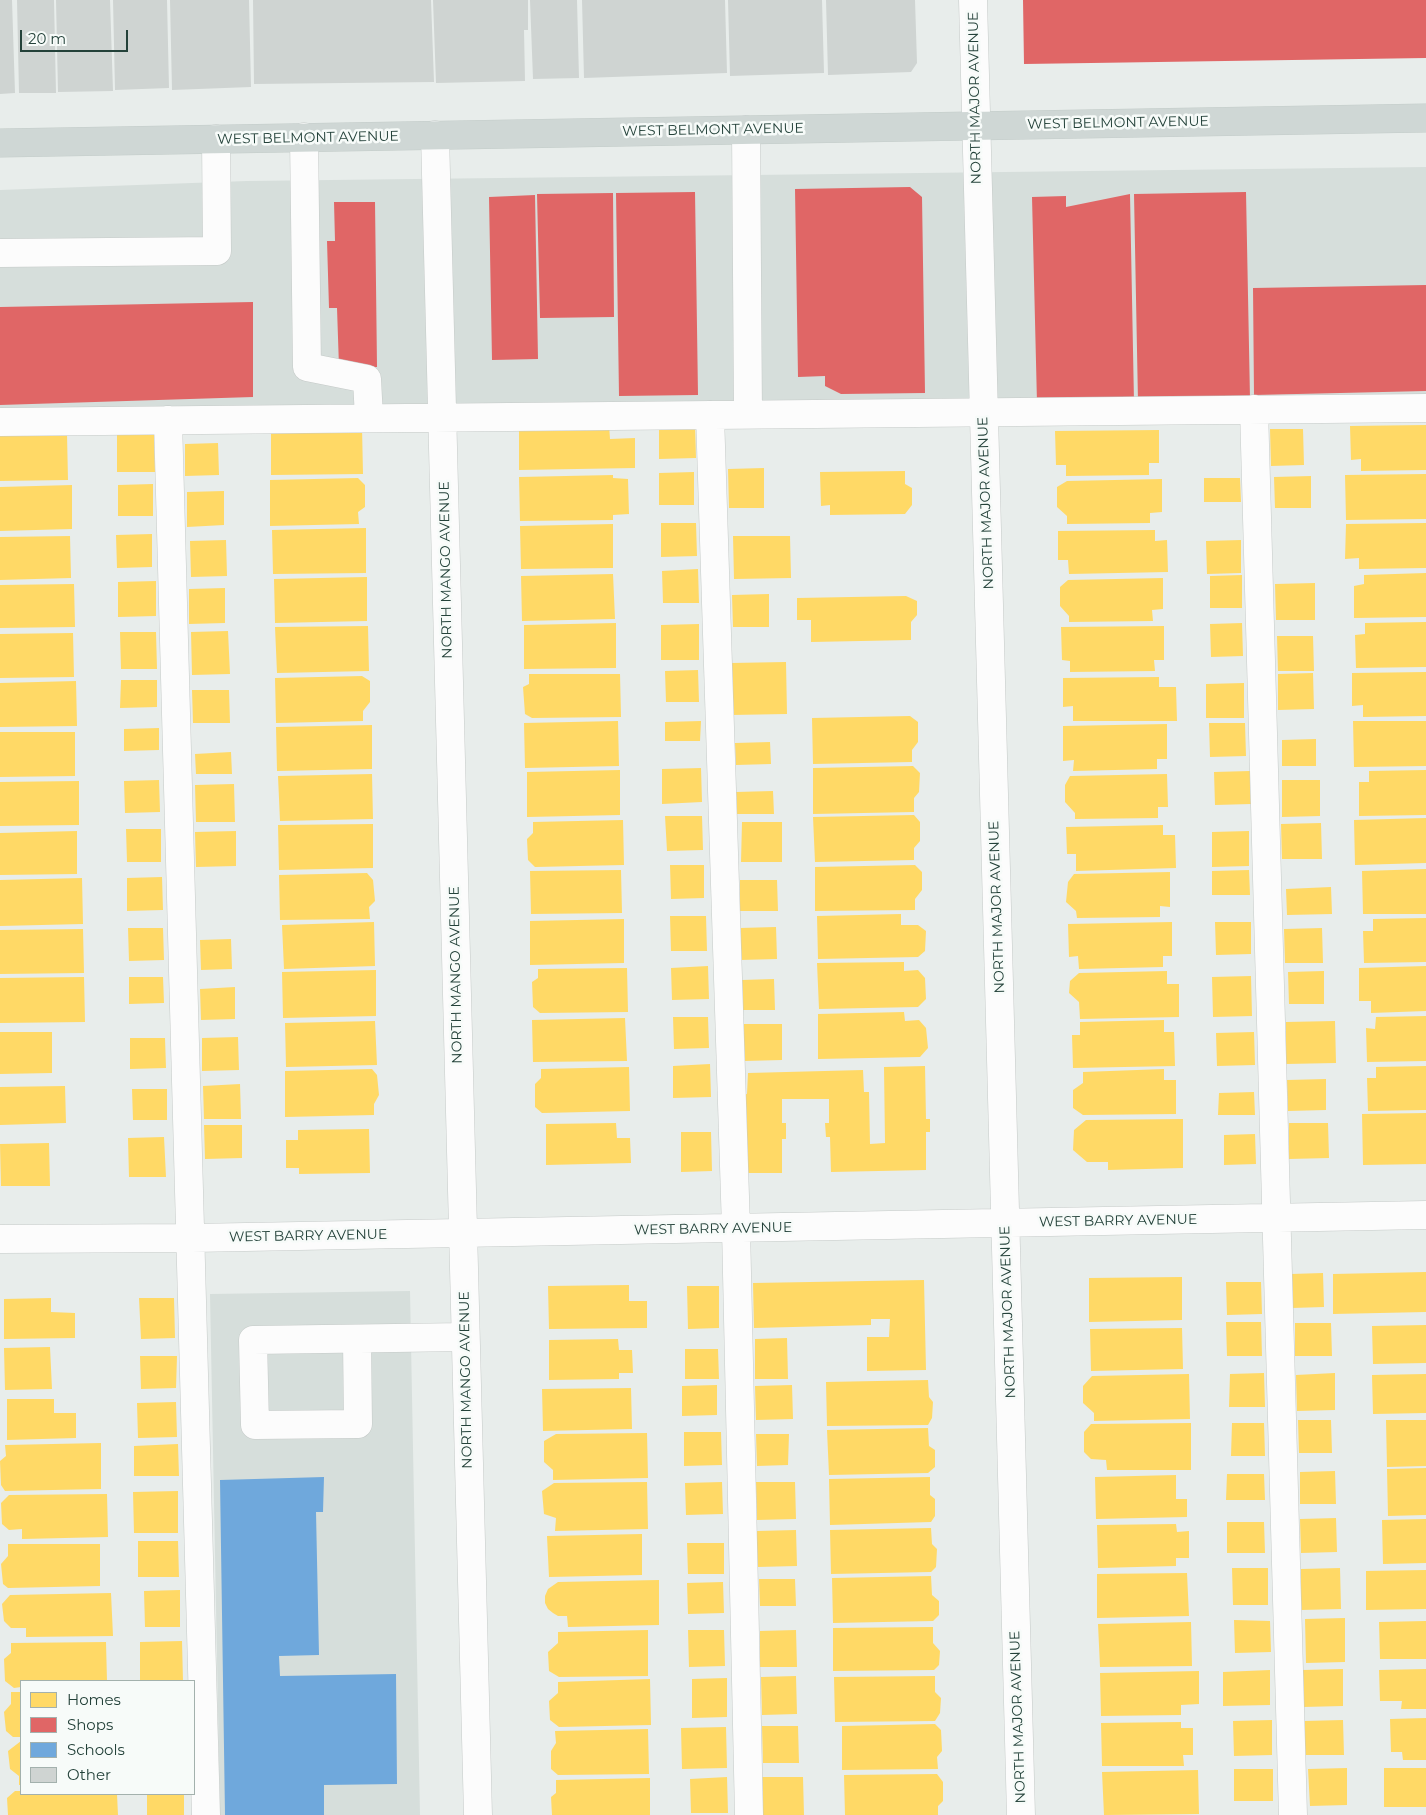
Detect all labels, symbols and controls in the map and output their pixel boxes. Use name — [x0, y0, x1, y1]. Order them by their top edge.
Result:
street label: NORTH MAJOR AVENUE — [965, 12, 985, 184]
scale bar — [22, 20, 130, 52]
text: 20 m — [28, 29, 66, 48]
street label: WEST BELMONT AVENUE — [1027, 113, 1209, 133]
street label: WEST BELMONT AVENUE — [622, 120, 804, 140]
street label: WEST BELMONT AVENUE — [217, 128, 399, 148]
street label: NORTH MAJOR AVENUE — [975, 416, 997, 590]
street label: NORTH MANGO AVENUE — [436, 481, 456, 659]
street label: NORTH MAJOR AVENUE — [986, 820, 1008, 994]
street label: NORTH MANGO AVENUE — [446, 886, 466, 1064]
street label: WEST BARRY AVENUE — [1039, 1211, 1197, 1231]
street label: WEST BARRY AVENUE — [634, 1219, 792, 1239]
street label: NORTH MAJOR AVENUE — [997, 1225, 1019, 1399]
street label: WEST BARRY AVENUE — [229, 1226, 387, 1246]
street label: NORTH MANGO AVENUE — [456, 1291, 476, 1469]
street label: NORTH MAJOR AVENUE — [1007, 1630, 1029, 1804]
legend — [20, 1680, 195, 1795]
text: Homes — [67, 1690, 121, 1709]
text: Shops — [67, 1715, 113, 1734]
text: Schools — [67, 1740, 125, 1759]
text: Other — [67, 1765, 111, 1784]

